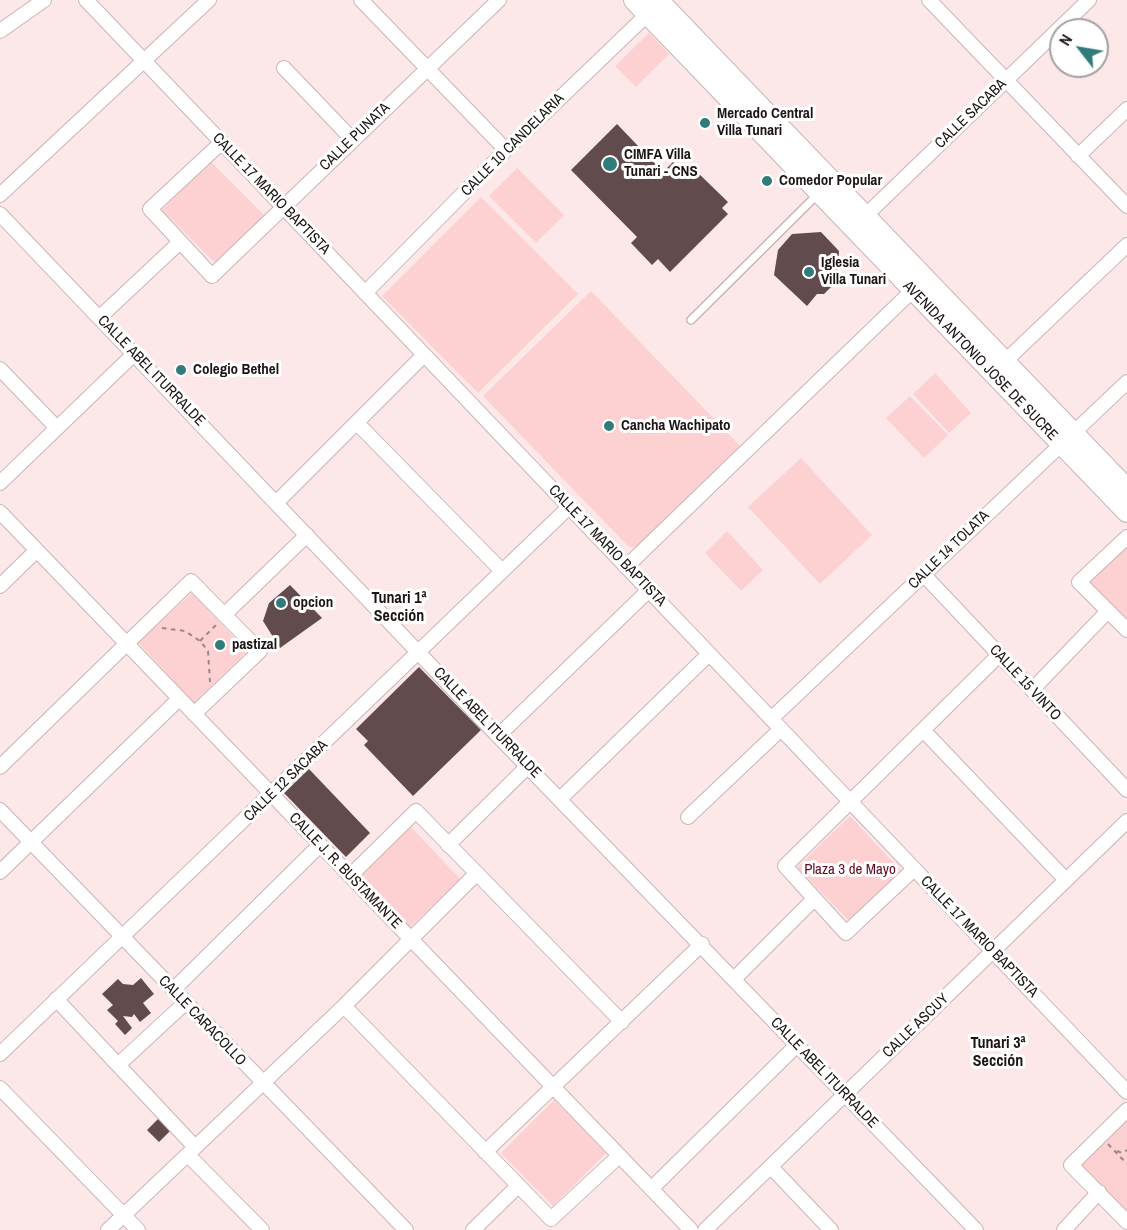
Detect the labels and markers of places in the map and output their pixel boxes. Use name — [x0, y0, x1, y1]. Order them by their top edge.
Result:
place label: Mercado Central Villa Tunari — [717, 105, 813, 140]
marker: Mercado Central Villa Tunari — [698, 116, 712, 130]
place label: CIMFA Villa Tunari - CNS — [624, 146, 698, 181]
marker: CIMFA Villa Tunari - CNS — [601, 155, 619, 173]
place label: Comedor Popular — [779, 172, 882, 190]
marker: Comedor Popular — [760, 174, 774, 188]
place label: Iglesia Villa Tunari — [821, 254, 886, 289]
marker: Iglesia Villa Tunari — [802, 265, 816, 279]
place label: Colegio Bethel — [193, 361, 279, 379]
marker: Colegio Bethel — [174, 363, 188, 377]
place label: Cancha Wachipato — [621, 417, 731, 435]
marker: Cancha Wachipato — [602, 419, 616, 433]
place label: opcion — [293, 594, 333, 612]
marker: opcion — [274, 596, 288, 610]
place label: pastizal — [232, 636, 277, 654]
marker: pastizal — [213, 638, 227, 652]

